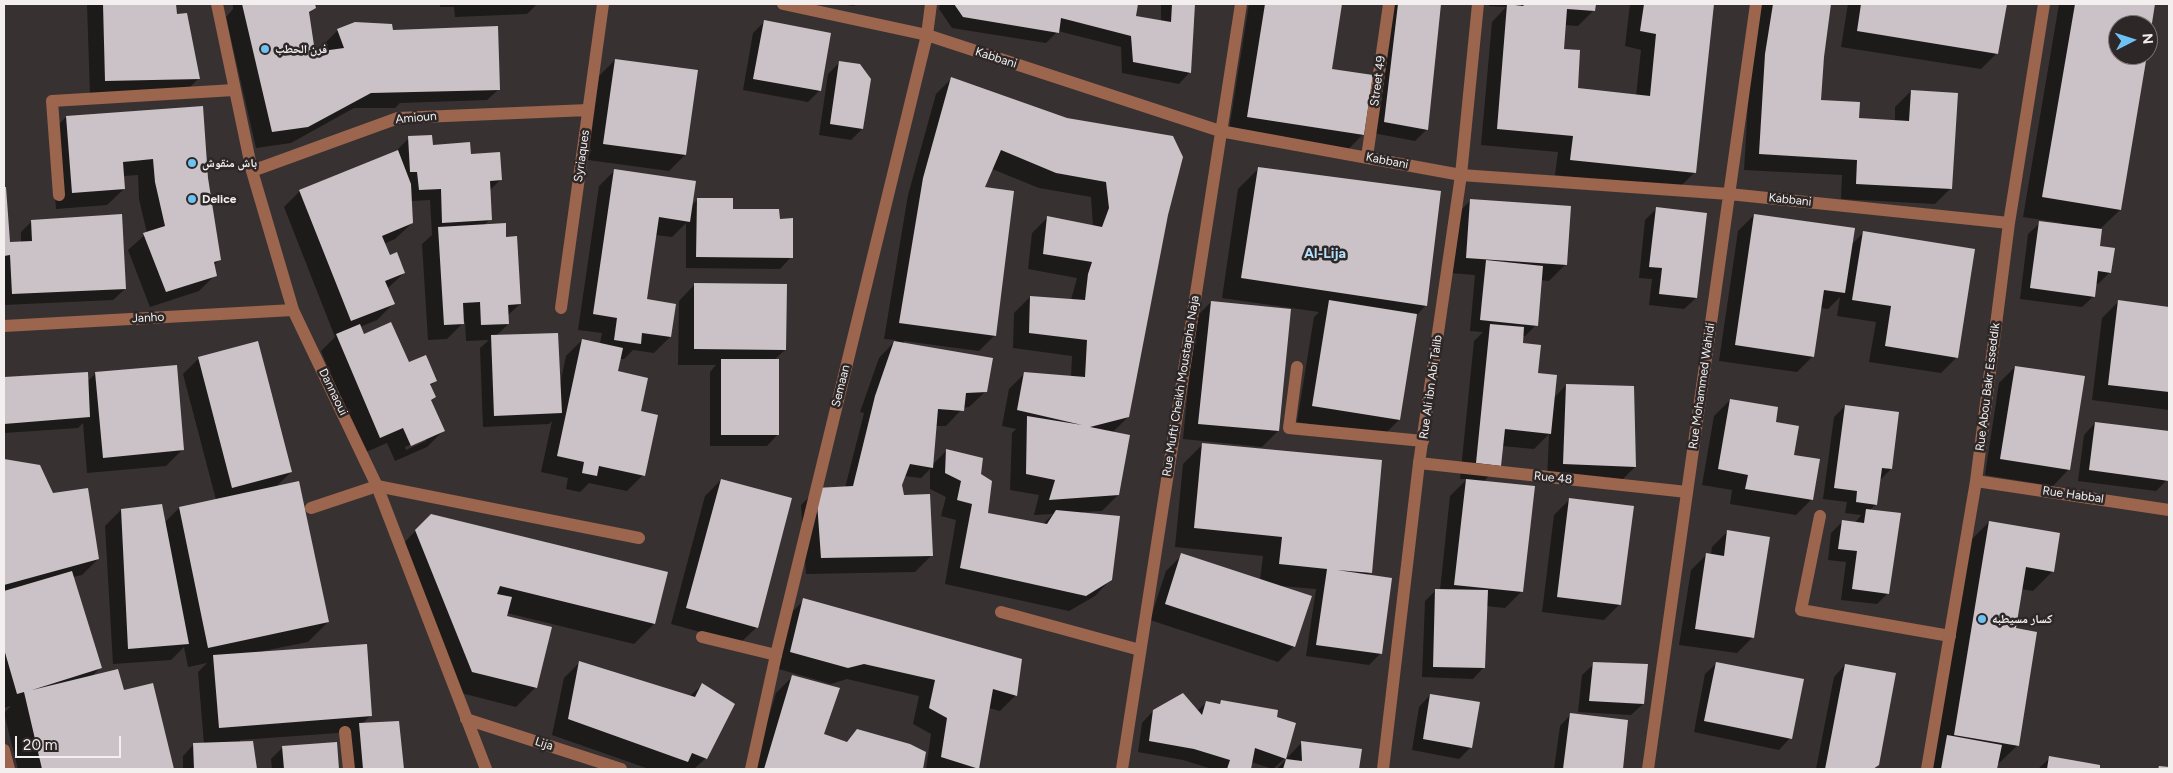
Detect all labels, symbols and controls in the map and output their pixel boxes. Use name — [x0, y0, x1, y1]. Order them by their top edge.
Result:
north arrow — [2108, 15, 2158, 65]
text: N — [2139, 33, 2156, 45]
place label: فرن الحطب — [275, 42, 327, 56]
marker: فرن الحطب — [259, 43, 271, 55]
street label: Kabbani — [973, 45, 1019, 71]
street label: Street 49 — [1367, 55, 1389, 107]
street label: Amioun — [395, 109, 437, 127]
street label: Syriaques — [571, 129, 593, 183]
street label: Kabbani — [1365, 150, 1409, 172]
place label: باش منقوش — [202, 156, 257, 170]
marker: باش منقوش — [186, 157, 198, 169]
street label: Kabbani — [1768, 191, 1812, 209]
place label: Delice — [202, 192, 236, 206]
marker: Delice — [186, 193, 198, 205]
district label: Al-Lija — [1304, 246, 1346, 262]
street label: Rue Mufti Cheikh Moustapha Naja — [1160, 294, 1202, 478]
street label: Janho — [131, 310, 165, 326]
street label: Rue Mohammed Wahidi — [1686, 322, 1718, 450]
street label: Rue Abou Bakr Esseddik — [1973, 322, 2003, 452]
street label: Rue Ali ibn Abi Talib — [1417, 334, 1445, 440]
street label: Semaan — [829, 363, 853, 409]
street label: Dannaoui — [315, 366, 351, 418]
street label: Rue 48 — [1533, 469, 1573, 487]
street label: Rue Habbal — [2041, 484, 2105, 506]
place label: كسار مسيطبه — [1992, 612, 2052, 626]
marker: كسار مسيطبه — [1976, 613, 1988, 625]
scale bar — [18, 726, 124, 758]
street label: Lija — [533, 734, 555, 754]
text: 20 m — [23, 736, 57, 754]

